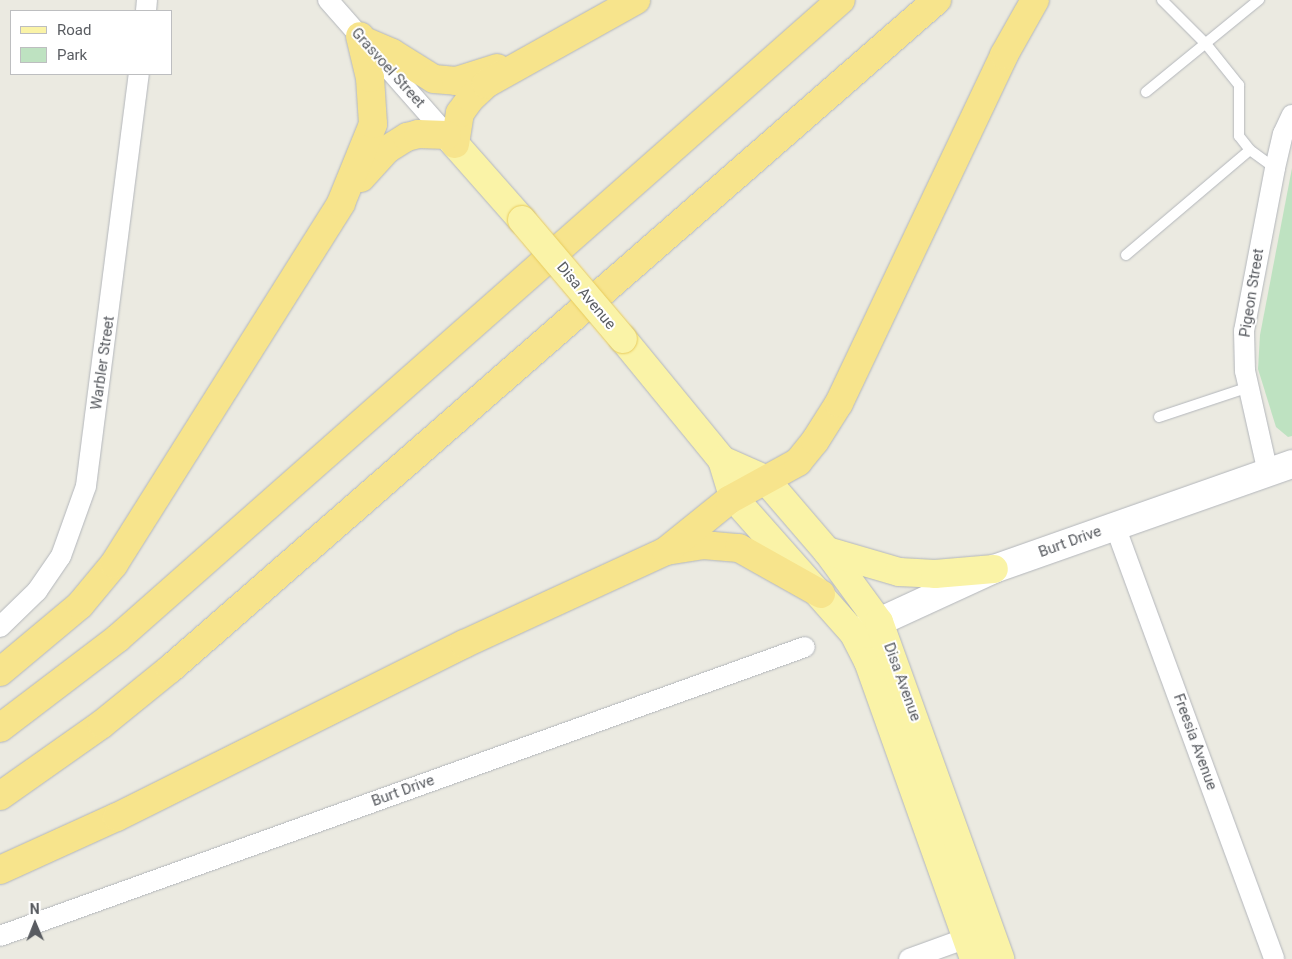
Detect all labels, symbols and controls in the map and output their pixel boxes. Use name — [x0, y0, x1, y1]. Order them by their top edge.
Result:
legend — [10, 10, 172, 75]
text: Road — [57, 21, 91, 39]
street label: Grasvoel Street — [347, 24, 429, 112]
text: Park — [57, 46, 87, 64]
street label: Pigeon Street — [1236, 247, 1268, 339]
street label: Disa Avenue — [553, 259, 619, 333]
street label: Warbler Street — [87, 315, 119, 411]
street label: Burt Drive — [1036, 522, 1104, 562]
street label: Disa Avenue — [879, 640, 925, 724]
street label: Freesia Avenue — [1169, 691, 1221, 793]
street label: Burt Drive — [369, 771, 437, 811]
north arrow — [10, 899, 60, 949]
text: N — [30, 901, 40, 917]

